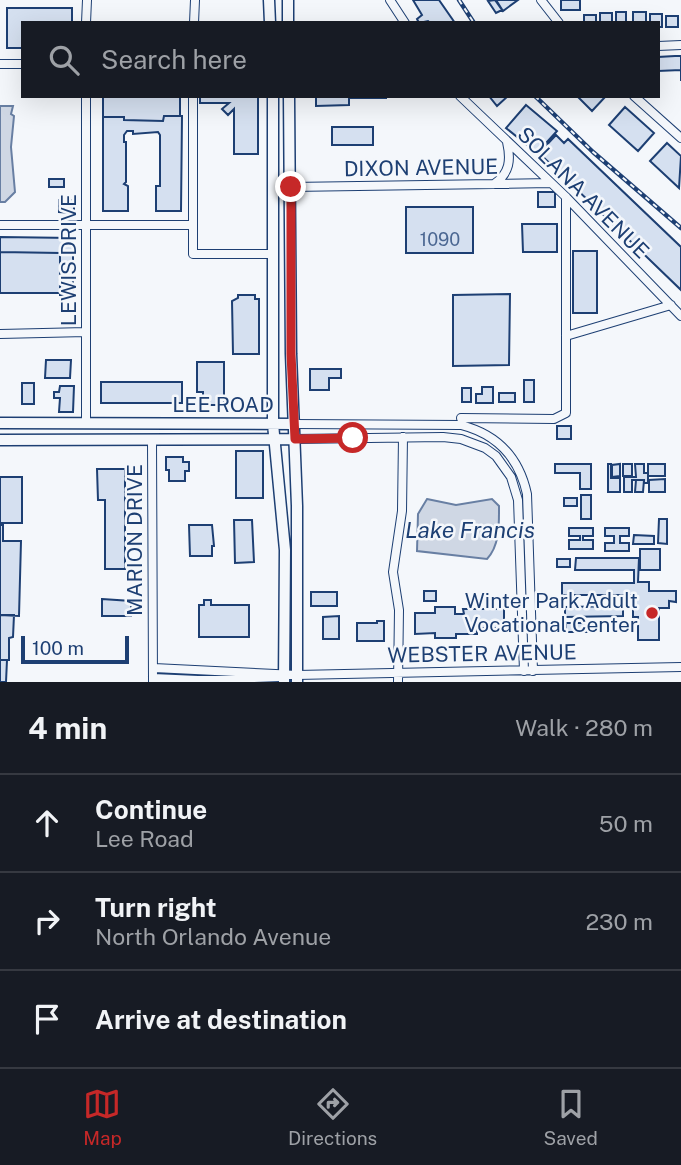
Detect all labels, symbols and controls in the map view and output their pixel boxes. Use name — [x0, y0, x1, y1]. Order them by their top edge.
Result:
search box — [21, 21, 660, 98]
icon: search — [45, 41, 83, 79]
text: Search here — [101, 44, 247, 75]
street label: SOLANA AVENUE — [512, 122, 654, 264]
street label: DIXON AVENUE — [344, 154, 498, 181]
route end — [275, 171, 306, 202]
street label: LEWIS DRIVE — [56, 194, 81, 326]
house number: 1090 — [420, 229, 460, 250]
street label: LEE ROAD — [172, 392, 274, 417]
route start — [337, 422, 368, 453]
street label: MARION DRIVE — [122, 464, 147, 616]
water label: Lake Francis — [405, 516, 535, 543]
place label: Winter Park Adult Vocational Center — [464, 588, 638, 637]
marker: Winter Park Adult Vocational Center — [644, 605, 660, 621]
scale bar — [21, 633, 130, 665]
text: 100 m — [32, 637, 84, 659]
street label: WEBSTER AVENUE — [387, 639, 577, 668]
text: 4 min — [28, 710, 107, 746]
text: Walk · 280 m — [515, 714, 653, 741]
text: Continue — [95, 794, 207, 825]
icon: ahead — [28, 804, 66, 842]
text: 50 m — [599, 810, 653, 837]
text: Lee Road — [95, 825, 194, 852]
text: Turn right — [95, 892, 217, 923]
icon: right — [28, 902, 66, 940]
text: 230 m — [585, 908, 653, 935]
text: North Orlando Avenue — [95, 923, 331, 950]
icon: arrive — [28, 1000, 66, 1038]
text: Arrive at destination — [95, 1004, 347, 1035]
tab: Map — [83, 1085, 122, 1149]
tab: Directions — [288, 1085, 377, 1149]
tab: Saved — [544, 1085, 598, 1149]

